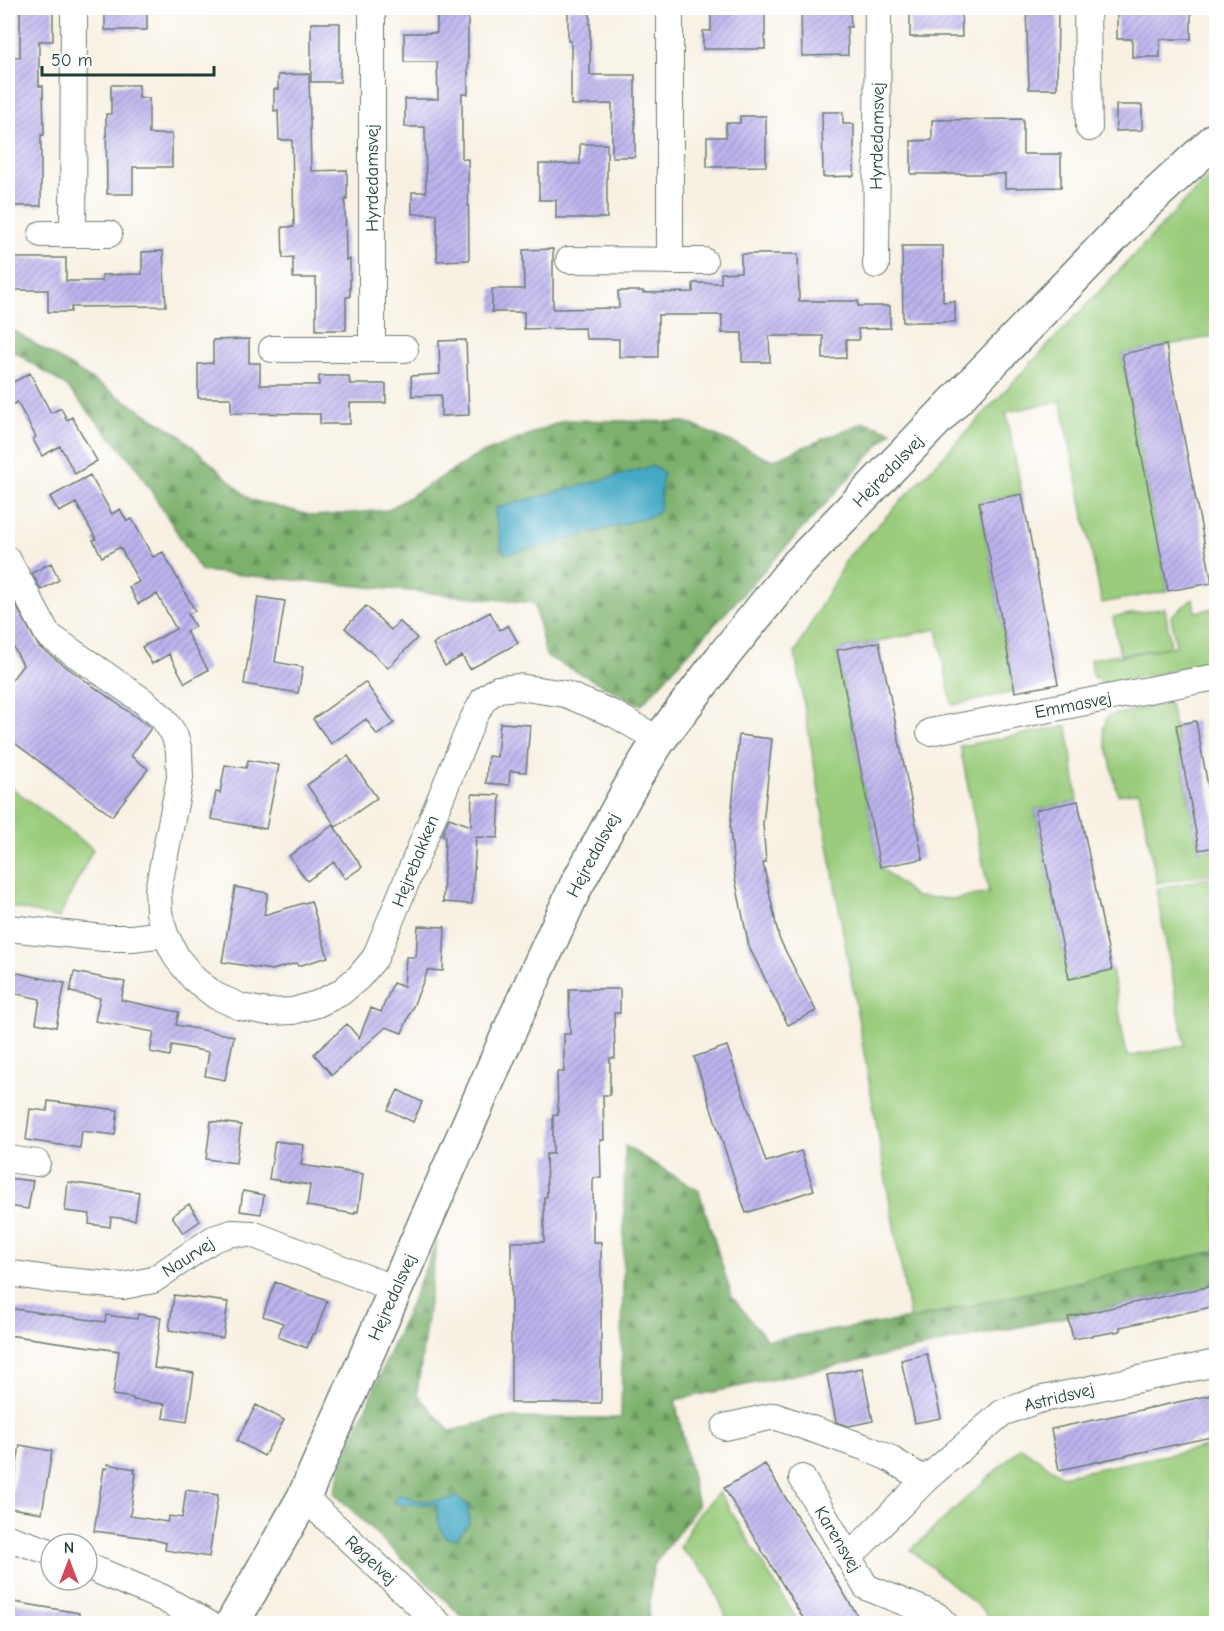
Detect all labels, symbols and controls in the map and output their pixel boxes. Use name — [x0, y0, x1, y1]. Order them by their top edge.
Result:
scale bar — [42, 39, 214, 77]
text: 50 m — [51, 50, 93, 71]
street label: Hyrdedamsvej — [866, 82, 889, 190]
street label: Hyrdedamsvej — [362, 124, 383, 232]
street label: Hejredalsvej — [849, 431, 928, 512]
street label: Emmasvej — [1033, 688, 1113, 723]
street label: Hejredalsvej — [562, 809, 624, 901]
street label: Hejrebakken — [388, 812, 443, 910]
street label: Naurvej — [158, 1233, 218, 1282]
street label: Hejredalsvej — [364, 1251, 421, 1344]
street label: Astridsvej — [1022, 1379, 1096, 1416]
street label: Karensvej — [810, 1503, 865, 1576]
street label: Røgelvej — [340, 1531, 401, 1590]
north arrow — [39, 1532, 99, 1592]
text: N — [64, 1539, 74, 1557]

